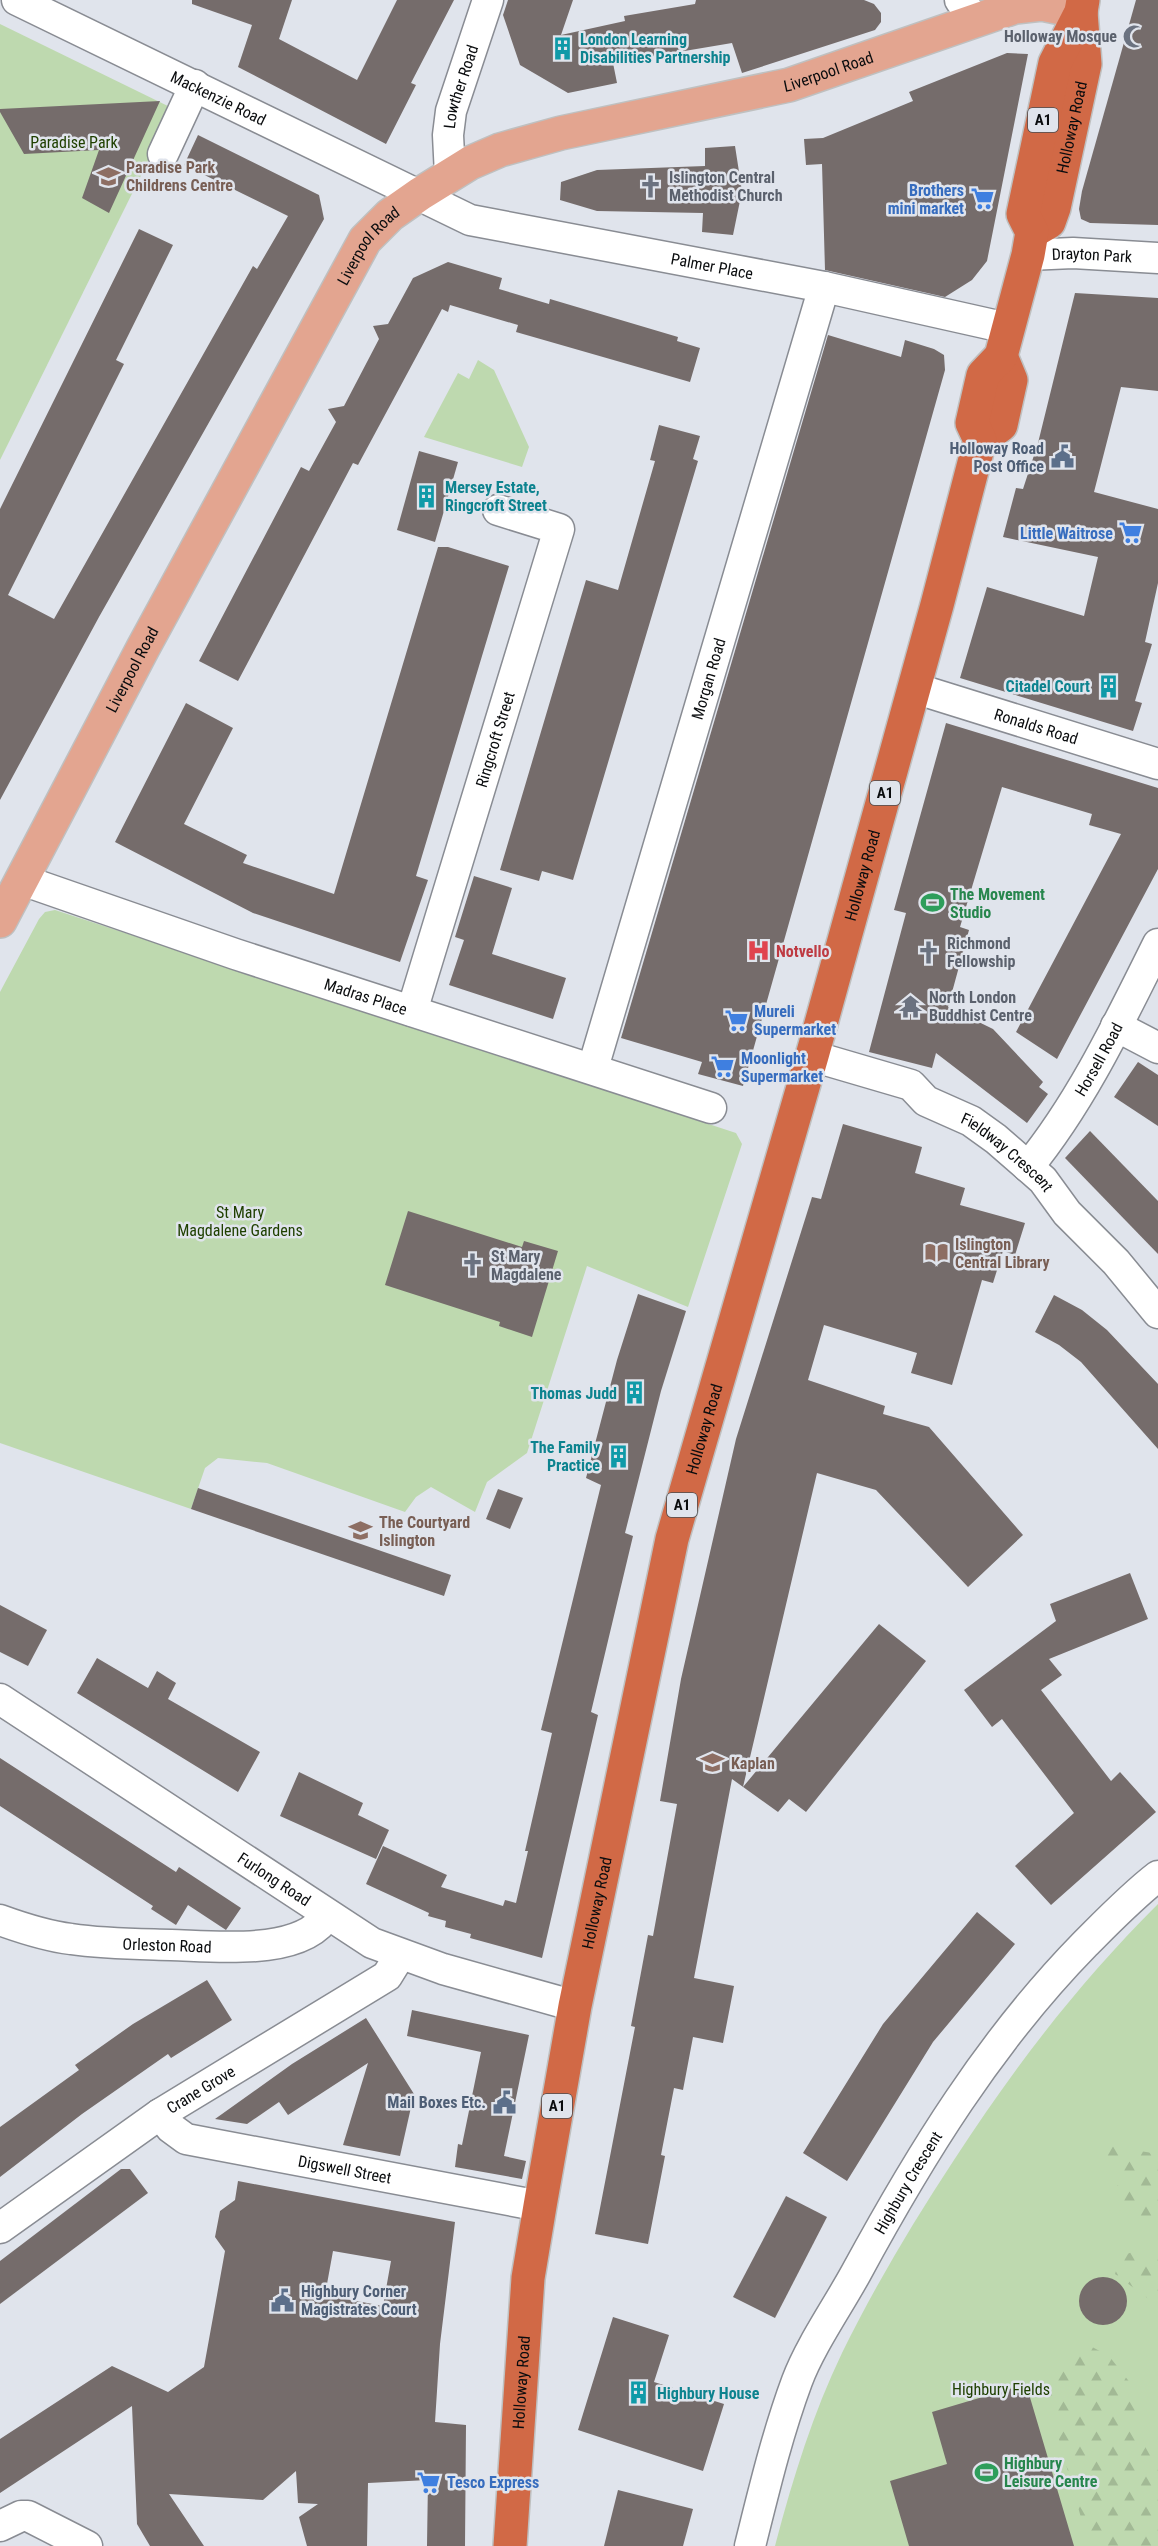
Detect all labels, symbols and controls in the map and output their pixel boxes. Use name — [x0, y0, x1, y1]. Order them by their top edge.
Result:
mosque icon: Holloway Mosque — [1122, 23, 1148, 49]
place label: Holloway Mosque — [1004, 27, 1117, 46]
place label: London Learning Disabilities Partnership — [580, 30, 731, 67]
building icon: London Learning Disabilities Partnership — [549, 35, 575, 61]
street label: Lowther Road — [440, 43, 482, 130]
street label: Liverpool Road — [782, 48, 876, 96]
street label: Mackenzie Road — [168, 67, 269, 129]
street label: Holloway Road — [1053, 80, 1091, 175]
road number: A1 — [1028, 108, 1058, 132]
park label: Paradise Park — [30, 133, 118, 152]
place label: Paradise Park Childrens Centre — [126, 158, 233, 195]
school or university icon: Paradise Park Childrens Centre — [95, 163, 121, 189]
place label: Islington Central Methodist Church — [669, 168, 783, 205]
church icon: Islington Central Methodist Church — [638, 173, 664, 199]
place label: Brothers mini market — [888, 181, 964, 218]
supermarket icon: Brothers mini market — [969, 186, 995, 212]
street label: Liverpool Road — [333, 203, 403, 288]
street label: Drayton Park — [1051, 244, 1133, 267]
street label: Palmer Place — [669, 249, 755, 283]
place label: Holloway Road Post Office — [950, 439, 1044, 476]
public building icon: Holloway Road Post Office — [1049, 444, 1075, 470]
place label: Mersey Estate, Ringcroft Street — [445, 478, 547, 515]
building icon: Mersey Estate, Ringcroft Street — [414, 483, 440, 509]
supermarket icon: Little Waitrose — [1118, 520, 1144, 546]
place label: Little Waitrose — [1020, 524, 1113, 543]
street label: Liverpool Road — [102, 624, 163, 716]
street label: Morgan Road — [688, 636, 730, 722]
building icon: Citadel Court — [1095, 673, 1121, 699]
place label: Citadel Court — [1006, 677, 1090, 696]
street label: Ringcroft Street — [472, 689, 519, 790]
street label: Ronalds Road — [992, 705, 1080, 749]
road number: A1 — [870, 781, 900, 805]
street label: Holloway Road — [841, 828, 884, 923]
place label: The Movement Studio — [950, 885, 1045, 922]
sports icon: The Movement Studio — [919, 890, 945, 916]
place label: Richmond Fellowship — [947, 934, 1015, 971]
hospital icon: Notvello — [745, 938, 771, 964]
church icon: Richmond Fellowship — [916, 939, 942, 965]
place label: Notvello — [776, 942, 829, 961]
street label: Madras Place — [322, 975, 410, 1019]
place label: North London Buddhist Centre — [929, 988, 1032, 1025]
temple icon: North London Buddhist Centre — [898, 993, 924, 1019]
place label: Mureli Supermarket — [754, 1002, 836, 1039]
supermarket icon: Mureli Supermarket — [723, 1007, 749, 1033]
street label: Horsell Road — [1071, 1020, 1127, 1100]
place label: Moonlight Supermarket — [741, 1049, 823, 1086]
supermarket icon: Moonlight Supermarket — [710, 1054, 736, 1080]
street label: Fieldway Crescent — [958, 1109, 1057, 1196]
park label: St Mary Magdalene Gardens — [177, 1203, 303, 1240]
place label: Islington Central Library — [955, 1235, 1050, 1272]
library icon: Islington Central Library — [924, 1240, 950, 1266]
place label: St Mary Magdalene — [491, 1247, 562, 1284]
church icon: St Mary Magdalene — [460, 1252, 486, 1278]
building icon: Thomas Judd — [622, 1380, 648, 1406]
street label: Holloway Road — [682, 1382, 727, 1477]
place label: Thomas Judd — [531, 1384, 617, 1403]
place label: The Family Practice — [530, 1438, 600, 1475]
building icon: The Family Practice — [605, 1443, 631, 1469]
road number: A1 — [667, 1493, 697, 1517]
place label: The Courtyard Islington — [379, 1513, 470, 1550]
school or university icon: The Courtyard Islington — [348, 1518, 374, 1544]
school or university icon: Kaplan — [700, 1750, 726, 1776]
place label: Kaplan — [731, 1754, 775, 1773]
street label: Furlong Road — [234, 1849, 314, 1910]
street label: Holloway Road — [578, 1855, 616, 1951]
street label: Orleston Road — [122, 1935, 212, 1957]
street label: Crane Grove — [163, 2062, 239, 2118]
public building icon: Mail Boxes Etc. — [491, 2089, 517, 2115]
place label: Mail Boxes Etc. — [387, 2093, 486, 2112]
road number: A1 — [542, 2094, 572, 2118]
street label: Highbury Crescent — [870, 2128, 946, 2238]
street label: Digswell Street — [297, 2151, 393, 2188]
place label: Highbury Corner Magistrates Court — [301, 2282, 417, 2319]
public building icon: Highbury Corner Magistrates Court — [270, 2287, 296, 2313]
street label: Holloway Road — [509, 2335, 534, 2430]
building icon: Highbury House — [626, 2380, 652, 2406]
park label: Highbury Fields — [952, 2380, 1050, 2399]
place label: Highbury House — [657, 2384, 760, 2403]
place label: Highbury Leisure Centre — [1004, 2454, 1098, 2491]
sports icon: Highbury Leisure Centre — [973, 2459, 999, 2485]
supermarket icon: Tesco Express — [416, 2469, 442, 2495]
place label: Tesco Express — [447, 2473, 539, 2492]

